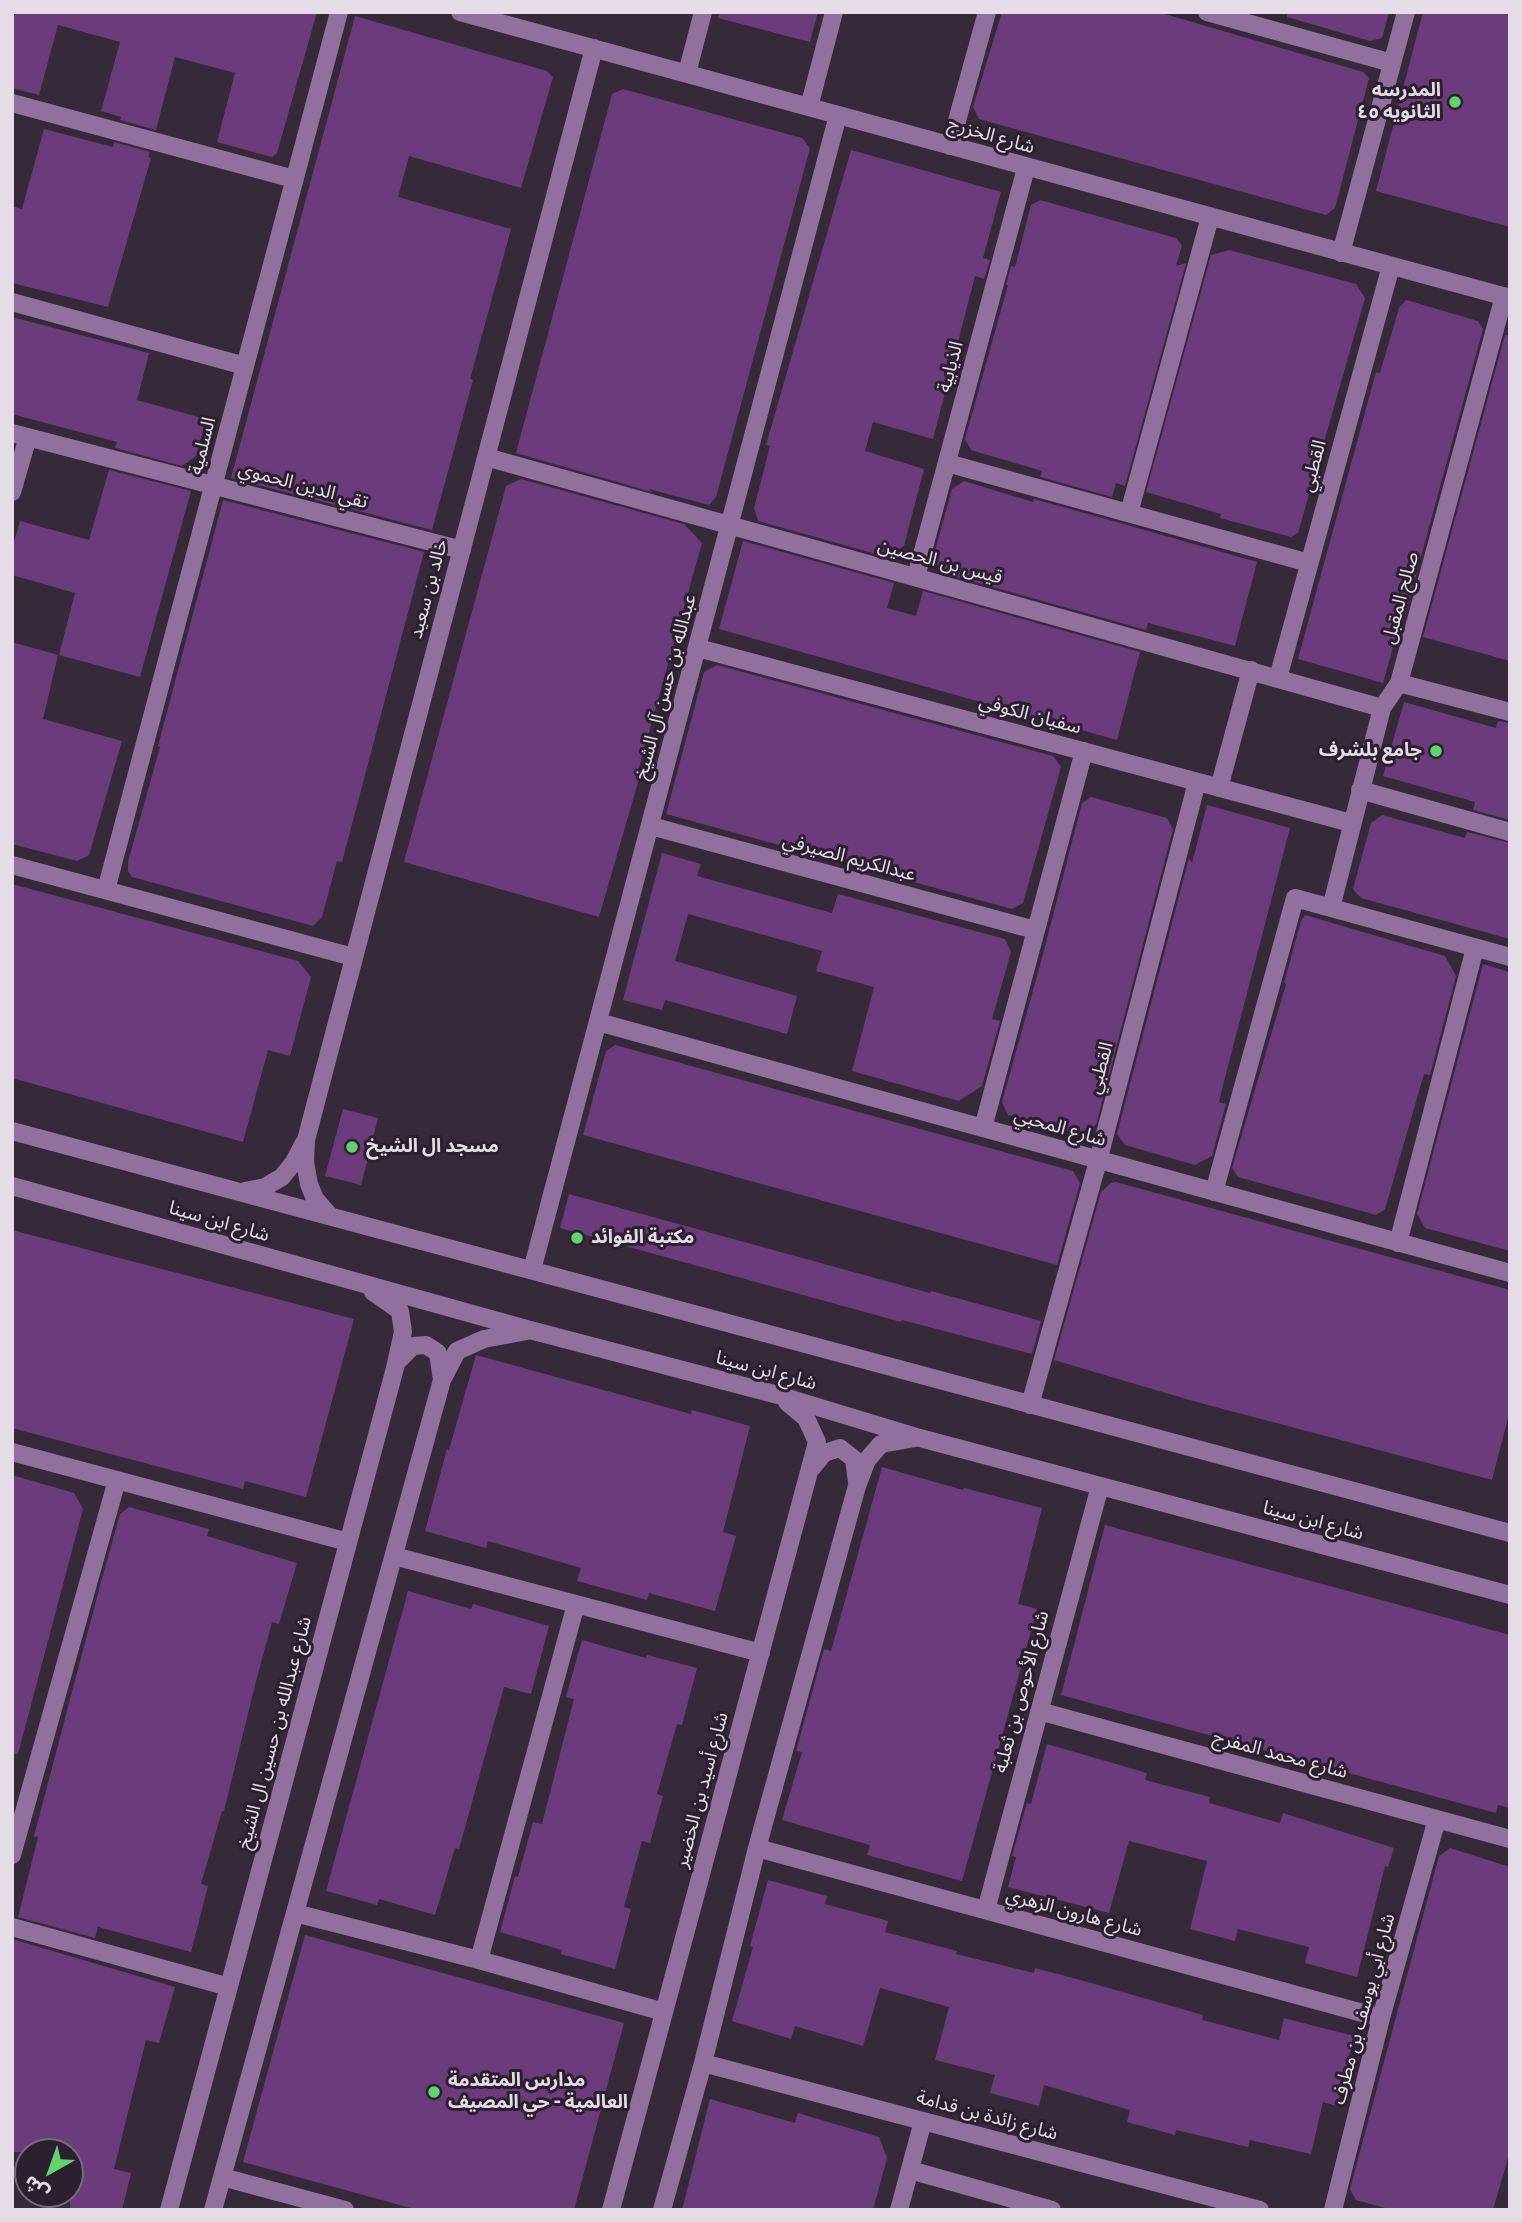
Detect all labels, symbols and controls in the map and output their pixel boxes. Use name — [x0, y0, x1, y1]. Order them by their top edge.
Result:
place label: المدرسه الثانويه ٤٥ — [1357, 80, 1441, 124]
marker: المدرسه الثانويه ٤٥ — [1447, 94, 1463, 110]
street label: شارع الخزرج — [945, 113, 1037, 159]
street label: الذيابية — [933, 339, 969, 395]
street label: السلمية — [185, 415, 221, 477]
street label: القطبي — [1296, 438, 1332, 494]
street label: تقي الدين الحموي — [236, 458, 370, 514]
street label: قيس بن الحصين — [875, 534, 1005, 590]
street label: خالد بن سعيد — [405, 537, 453, 641]
street label: صالح المقبل — [1378, 549, 1424, 647]
street label: عبدالله بن حسن آل الشيخ — [630, 592, 702, 782]
street label: سفيان الكوفي — [976, 690, 1084, 740]
place label: جامع بلشرف — [1319, 740, 1422, 762]
marker: جامع بلشرف — [1428, 743, 1444, 759]
street label: عبدالكريم الصيرفي — [780, 829, 918, 887]
street label: القطبي — [1083, 1040, 1119, 1096]
street label: شارع المحبي — [1011, 1104, 1109, 1152]
place label: مسجد ال الشيخ — [366, 1136, 499, 1158]
marker: مسجد ال الشيخ — [344, 1139, 360, 1155]
street label: شارع ابن سينا — [166, 1197, 272, 1247]
place label: مكتبة الفوائد — [591, 1227, 694, 1249]
marker: مكتبة الفوائد — [569, 1230, 585, 1246]
street label: شارع ابن سينا — [713, 1347, 819, 1395]
street label: شارع ابن سينا — [1260, 1497, 1366, 1545]
street label: شارع الأحوص بن ثعلبة — [989, 1608, 1055, 1776]
street label: شارع عبدالله بن حسين ال الشيخ — [233, 1614, 317, 1852]
street label: شارع أسيد بن الخضير — [670, 1710, 734, 1870]
street label: شارع محمد المفرج — [1210, 1726, 1350, 1784]
street label: شارع هارون الزهري — [1003, 1884, 1145, 1942]
street label: شارع أبي يوسف بن مطرف — [1328, 1911, 1400, 2107]
place label: مدارس المتقدمة العالمية - حي المصيف — [448, 2070, 628, 2114]
marker: مدارس المتقدمة العالمية - حي المصيف — [426, 2084, 442, 2100]
street label: شارع زائدة بن قدامة — [914, 2086, 1060, 2146]
north arrow — [14, 2138, 84, 2208]
text: ش — [19, 2171, 54, 2205]

